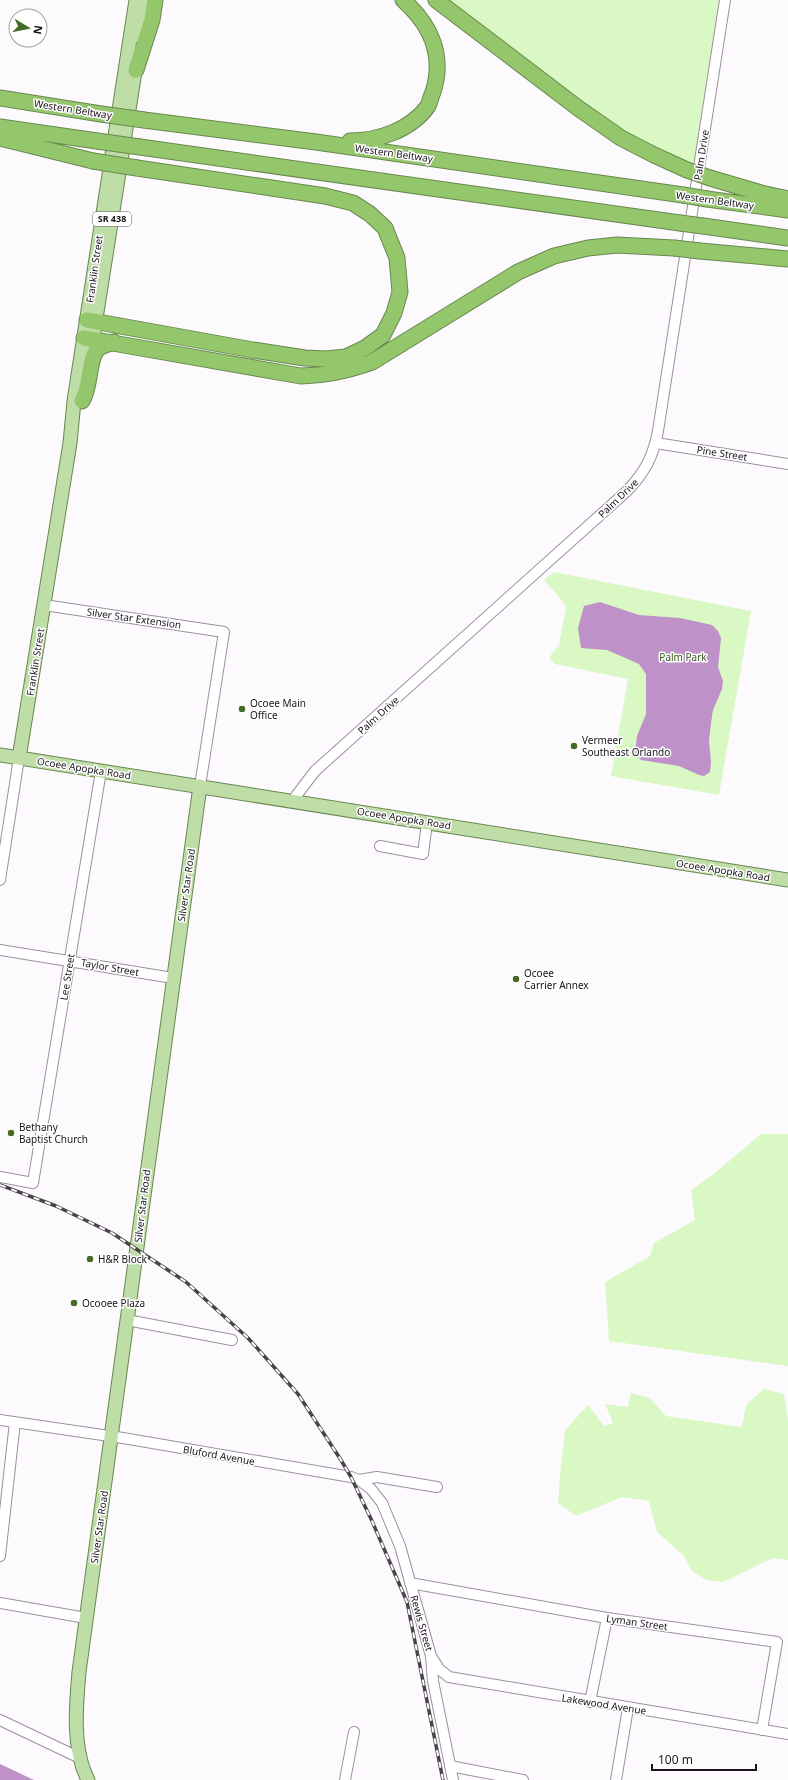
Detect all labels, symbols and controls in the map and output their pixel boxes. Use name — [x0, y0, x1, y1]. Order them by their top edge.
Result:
north arrow — [8, 8, 48, 48]
text: N — [30, 24, 47, 36]
street label: Western Beltway — [33, 96, 114, 122]
street label: Palm Drive — [690, 128, 712, 181]
street label: Western Beltway — [354, 141, 435, 166]
street label: Western Beltway — [675, 188, 756, 213]
road number: SR 438 — [93, 212, 131, 226]
street label: Franklin Street — [82, 234, 106, 304]
street label: Pine Street — [696, 442, 749, 464]
street label: Palm Drive — [595, 475, 641, 521]
street label: Silver Star Extension — [86, 604, 182, 632]
street label: Franklin Street — [23, 627, 47, 697]
park label: Palm Park — [659, 650, 707, 664]
street label: Palm Drive — [354, 693, 402, 737]
place label: Ocoee Main Office — [250, 696, 306, 722]
marker: Ocoee Main Office — [237, 704, 247, 714]
place label: Vermeer Southeast Orlando — [582, 733, 670, 759]
marker: Vermeer Southeast Orlando — [569, 741, 579, 751]
street label: Ocoee Apopka Road — [36, 754, 132, 782]
street label: Ocoee Apopka Road — [356, 804, 452, 832]
street label: Silver Star Road — [174, 848, 198, 922]
street label: Ocoee Apopka Road — [675, 856, 771, 884]
street label: Lee Street — [56, 952, 78, 1001]
street label: Taylor Street — [80, 955, 141, 979]
place label: Ocoee Carrier Annex — [524, 966, 589, 992]
marker: Ocoee Carrier Annex — [511, 974, 521, 984]
place label: Bethany Baptist Church — [19, 1120, 88, 1146]
marker: Bethany Baptist Church — [6, 1128, 16, 1138]
street label: Silver Star Road — [131, 1169, 153, 1243]
place label: H&R Block — [98, 1252, 147, 1266]
marker: H&R Block — [85, 1254, 95, 1264]
place label: Ocooee Plaza — [82, 1296, 145, 1310]
marker: Ocooee Plaza — [69, 1298, 79, 1308]
street label: Bluford Avenue — [182, 1442, 256, 1468]
street label: Silver Star Road — [87, 1490, 111, 1564]
street label: Rewis Street — [407, 1593, 437, 1653]
street label: Lyman Street — [605, 1611, 669, 1633]
street label: Lakewood Avenue — [561, 1690, 648, 1718]
scale bar — [652, 1746, 756, 1772]
text: 100 m — [658, 1751, 693, 1768]

